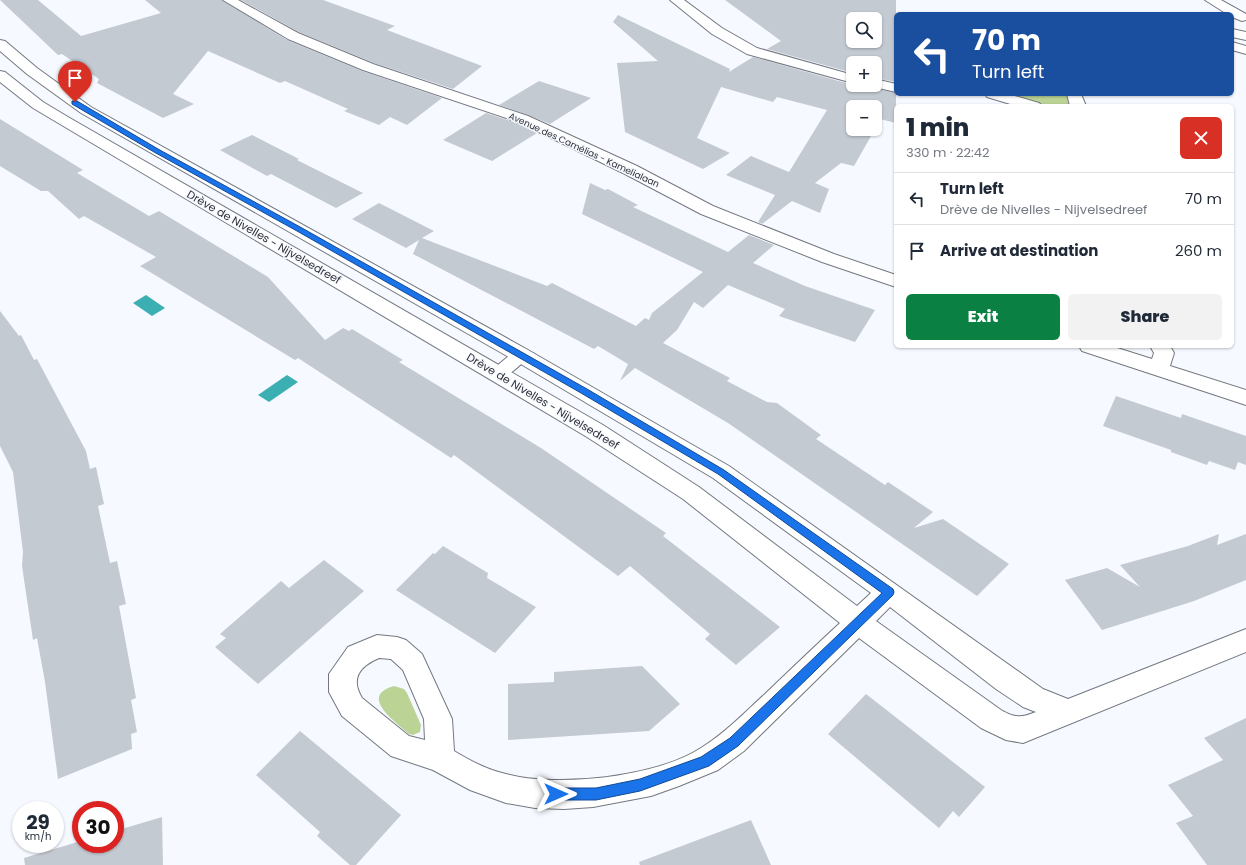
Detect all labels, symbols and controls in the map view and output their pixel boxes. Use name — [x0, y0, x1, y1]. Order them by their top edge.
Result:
map controls — [846, 12, 882, 136]
button: search — [846, 12, 882, 48]
text: 70 m — [972, 21, 1041, 60]
icon: left — [906, 28, 958, 80]
button: + — [846, 56, 882, 92]
text: Turn left — [972, 59, 1044, 84]
pin — [58, 61, 92, 102]
icon: arrive — [64, 67, 86, 89]
button: − — [846, 100, 882, 136]
street label: Avenue des Camélias - Kamelialaan — [507, 110, 661, 190]
text: 1 min — [906, 111, 969, 144]
button: close — [1180, 117, 1222, 159]
text: 330 m · 22:42 — [906, 143, 989, 162]
text: Turn left — [940, 178, 1004, 199]
street label: Drève de Nivelles - Nijvelsedreef — [184, 186, 344, 288]
icon: left — [906, 188, 928, 210]
text: 70 m — [1185, 188, 1222, 209]
text: Drève de Nivelles - Nijvelsedreef — [940, 200, 1147, 219]
icon: arrive — [906, 240, 928, 262]
text: Arrive at destination — [940, 240, 1098, 261]
text: 260 m — [1175, 240, 1222, 261]
button: Exit — [906, 294, 1060, 340]
button: Share — [1068, 294, 1222, 340]
street label: Drève de Nivelles - Nijvelsedreef — [464, 349, 623, 453]
position arrow — [535, 773, 577, 815]
speed limit sign: 30 — [72, 801, 124, 853]
text: 29 — [26, 808, 50, 836]
text: km/h — [25, 829, 51, 844]

